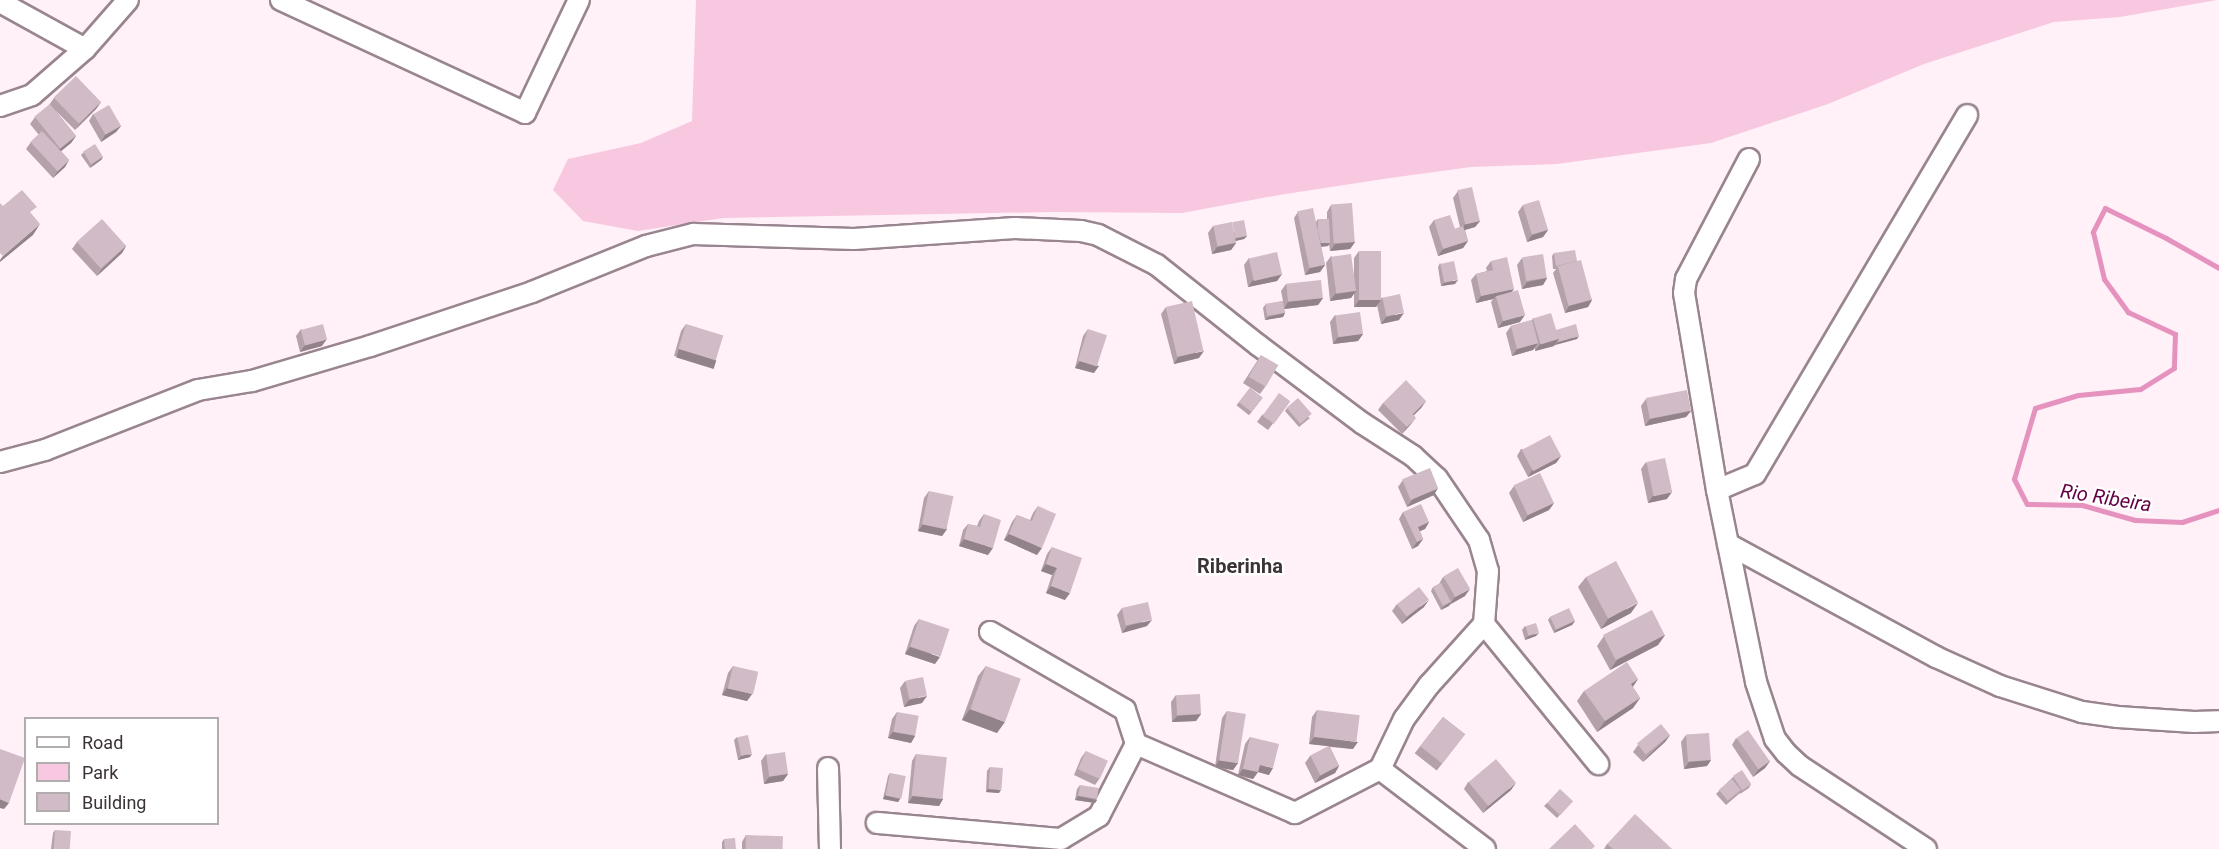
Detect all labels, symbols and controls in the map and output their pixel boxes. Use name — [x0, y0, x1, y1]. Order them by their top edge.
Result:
water label: Rio Ribeira — [2059, 479, 2153, 517]
district label: Riberinha — [1197, 554, 1283, 578]
legend — [24, 717, 219, 825]
text: Road — [82, 732, 123, 753]
text: Park — [82, 762, 118, 783]
text: Building — [82, 792, 146, 813]

